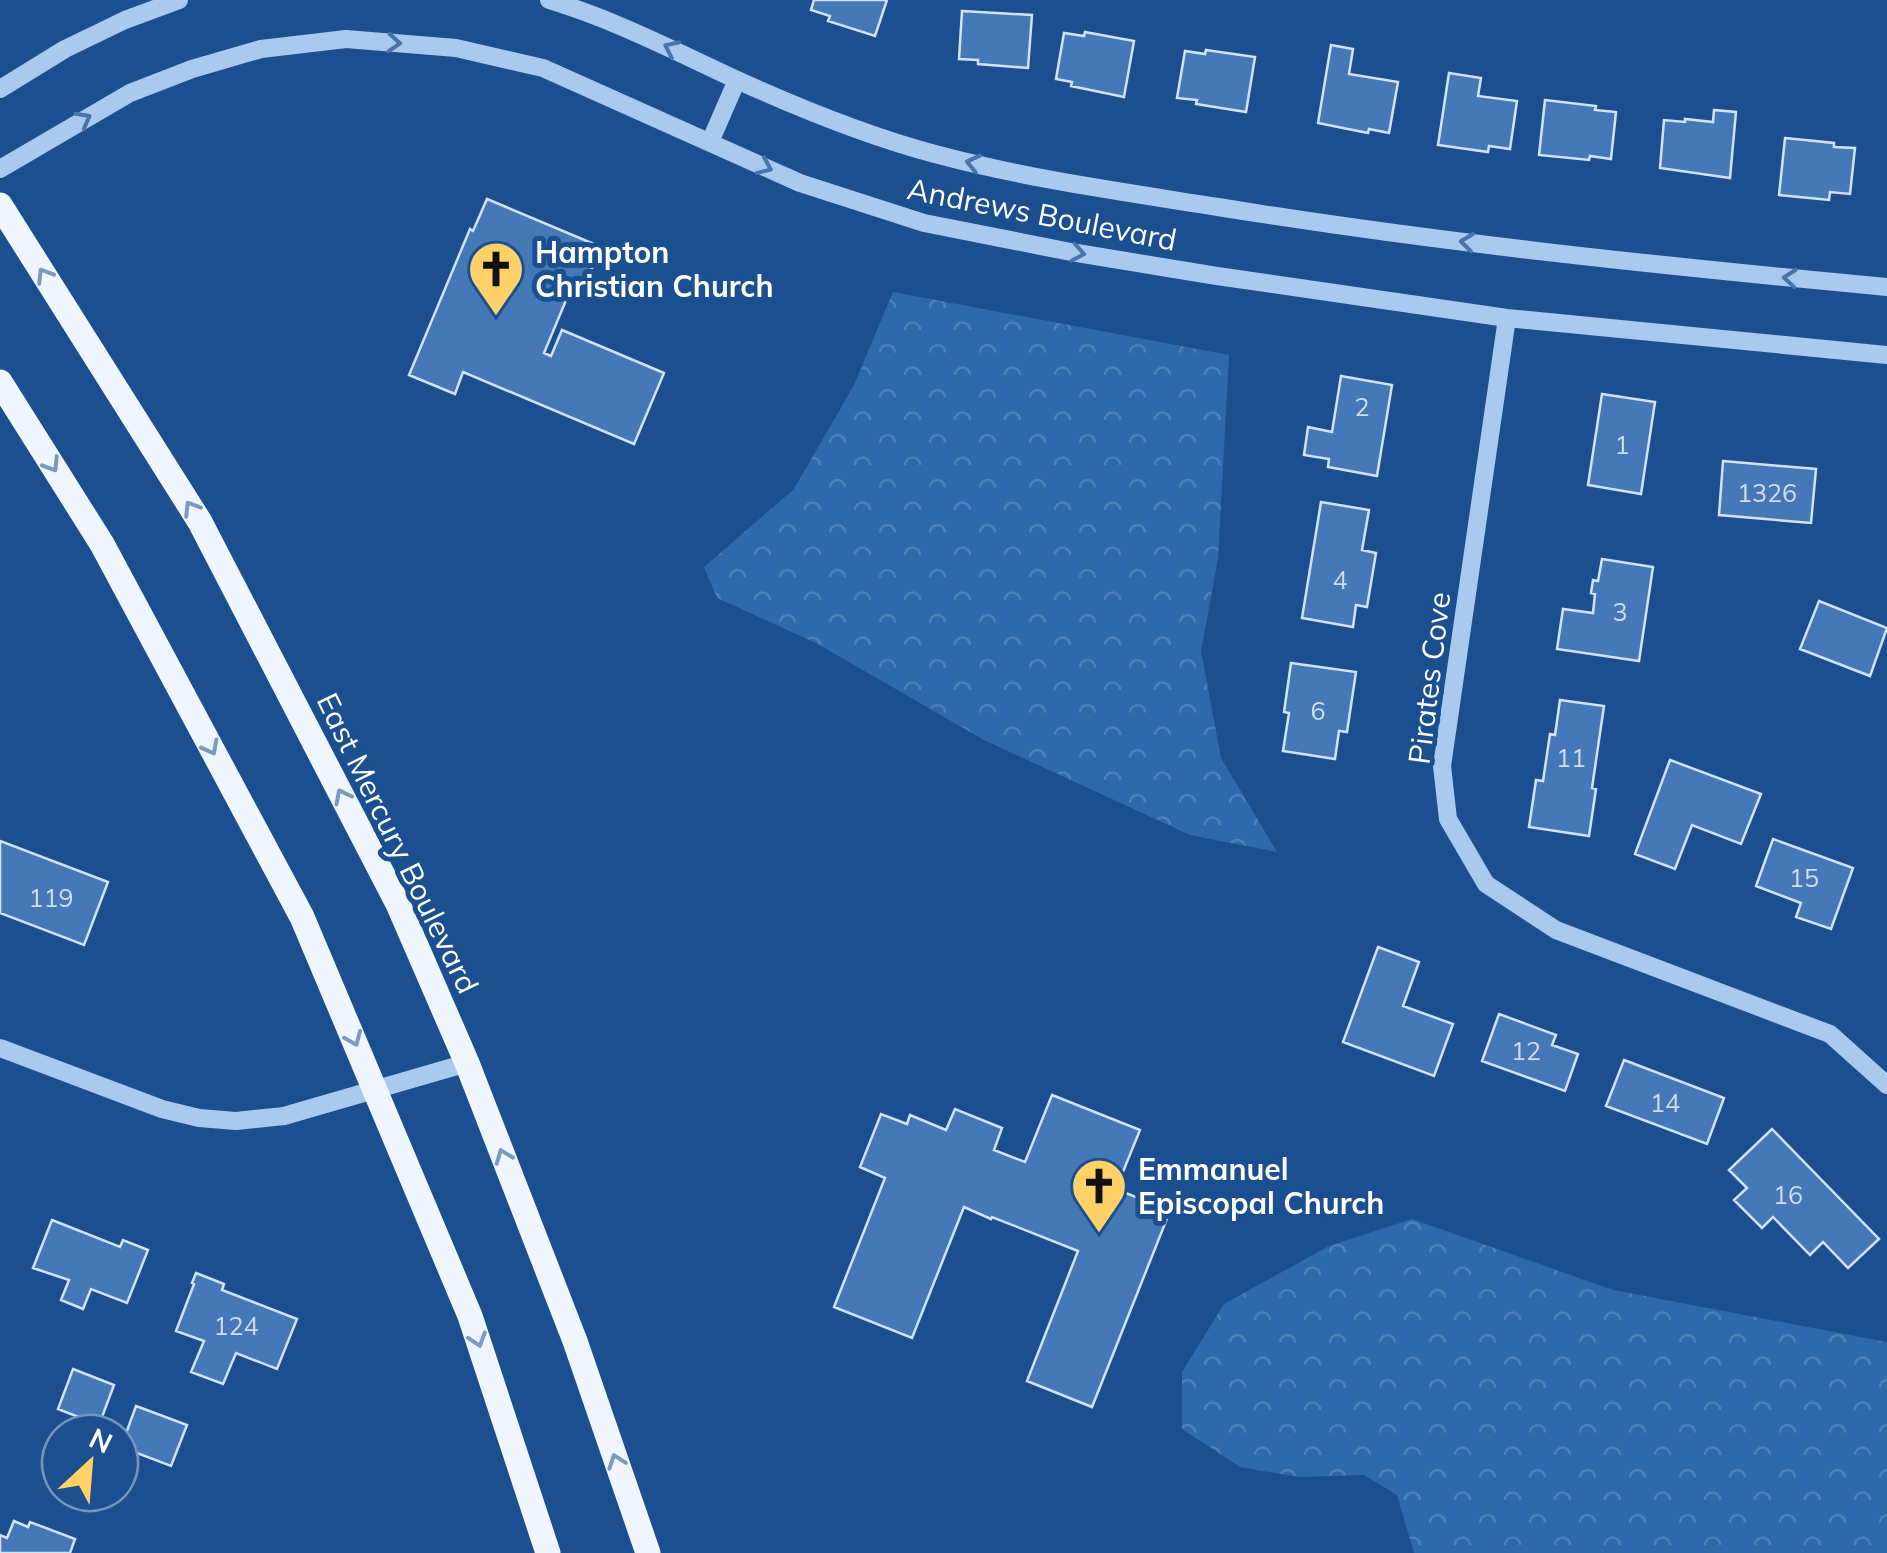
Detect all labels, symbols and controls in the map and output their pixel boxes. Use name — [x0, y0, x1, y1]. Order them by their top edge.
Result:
one-way arrow — [386, 32, 402, 53]
one-way arrow — [663, 40, 681, 60]
one-way arrow — [73, 111, 91, 131]
one-way arrow — [965, 154, 982, 175]
one-way arrow — [755, 155, 773, 175]
street label: Andrews Boulevard — [904, 169, 1180, 259]
one-way arrow — [1459, 232, 1475, 253]
place label: Hampton Christian Church — [535, 233, 774, 305]
church icon: Hampton Christian Church — [466, 239, 526, 318]
one-way arrow — [1070, 242, 1086, 263]
one-way arrow — [1781, 267, 1797, 289]
one-way arrow — [38, 268, 57, 286]
house number: 2 — [1354, 391, 1370, 422]
house number: 1 — [1614, 429, 1630, 460]
one-way arrow — [40, 454, 59, 472]
house number: 1326 — [1737, 477, 1797, 508]
one-way arrow — [185, 501, 204, 519]
house number: 4 — [1332, 564, 1348, 595]
street label: Pirates Cove — [1400, 590, 1458, 766]
house number: 3 — [1612, 596, 1628, 627]
street label: East Mercury Boulevard — [309, 687, 487, 999]
house number: 6 — [1310, 695, 1326, 726]
one-way arrow — [199, 737, 219, 755]
house number: 11 — [1556, 742, 1586, 773]
one-way arrow — [335, 788, 354, 806]
house number: 15 — [1789, 862, 1819, 893]
house number: 119 — [28, 882, 74, 913]
one-way arrow — [342, 1029, 362, 1047]
house number: 12 — [1511, 1035, 1541, 1066]
house number: 14 — [1650, 1087, 1680, 1118]
one-way arrow — [495, 1148, 515, 1166]
place label: Emmanuel Episcopal Church — [1138, 1150, 1384, 1222]
church icon: Emmanuel Episcopal Church — [1069, 1156, 1129, 1235]
house number: 16 — [1773, 1179, 1803, 1210]
house number: 124 — [213, 1310, 259, 1341]
one-way arrow — [466, 1331, 486, 1348]
north arrow — [40, 1413, 140, 1513]
text: N — [84, 1420, 118, 1460]
one-way arrow — [607, 1453, 628, 1470]

